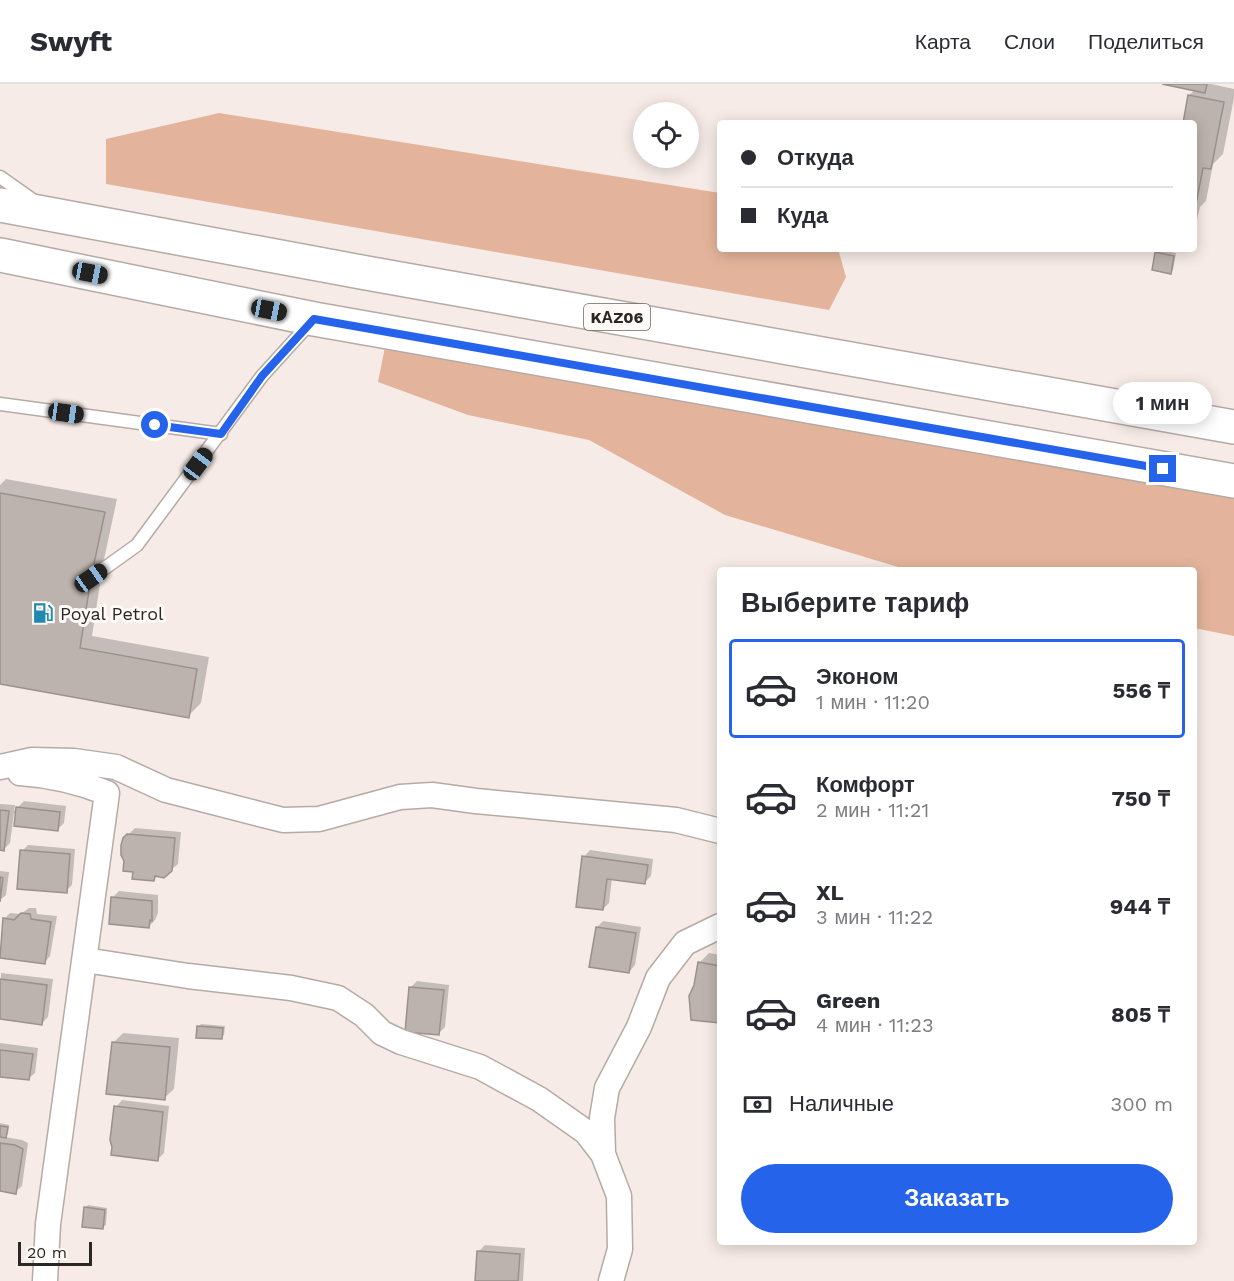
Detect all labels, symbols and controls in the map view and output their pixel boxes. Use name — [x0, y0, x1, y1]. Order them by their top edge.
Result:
text: Swyft — [30, 25, 112, 58]
text: Карта — [915, 29, 971, 54]
text: Слои — [1004, 29, 1055, 54]
text: Поделиться — [1088, 29, 1204, 54]
map controls — [633, 102, 699, 168]
button: locate — [633, 102, 699, 168]
text: Откуда — [777, 145, 854, 170]
text: Куда — [777, 203, 828, 228]
car — [71, 261, 109, 285]
car — [250, 298, 288, 322]
road number: KАZ06 — [584, 304, 650, 330]
callout: 1 мин — [1114, 382, 1212, 424]
text: 1 мин — [1136, 391, 1189, 415]
car — [47, 402, 85, 424]
route start — [141, 411, 168, 438]
car — [180, 444, 216, 484]
route end — [1149, 455, 1176, 482]
car — [71, 560, 111, 596]
text: Выберите тариф — [741, 587, 969, 619]
fuel station icon: Poyal Petrol — [31, 601, 55, 625]
place label: Poyal Petrol — [60, 603, 164, 624]
icon: car — [744, 662, 798, 716]
text: Эконом — [816, 664, 899, 689]
text: 556 ₸ — [1112, 678, 1170, 703]
text: 1 мин · 11:20 — [816, 690, 930, 714]
icon: car — [744, 770, 798, 824]
text: Комфорт — [816, 772, 915, 797]
text: 750 ₸ — [1112, 786, 1170, 811]
text: 2 мин · 11:21 — [816, 798, 929, 822]
icon: car — [744, 878, 798, 932]
text: XL — [816, 880, 844, 905]
text: 944 ₸ — [1110, 894, 1170, 919]
text: 3 мин · 11:22 — [816, 905, 933, 929]
icon: car — [744, 986, 798, 1040]
text: Green — [816, 988, 880, 1013]
text: 805 ₸ — [1111, 1002, 1170, 1027]
text: 4 мин · 11:23 — [816, 1013, 934, 1037]
icon: cash — [741, 1088, 774, 1121]
text: Наличные — [789, 1091, 894, 1116]
text: 300 m — [1111, 1092, 1173, 1116]
button: Заказать — [741, 1164, 1173, 1233]
scale bar — [18, 1239, 92, 1266]
text: 20 m — [27, 1243, 67, 1262]

